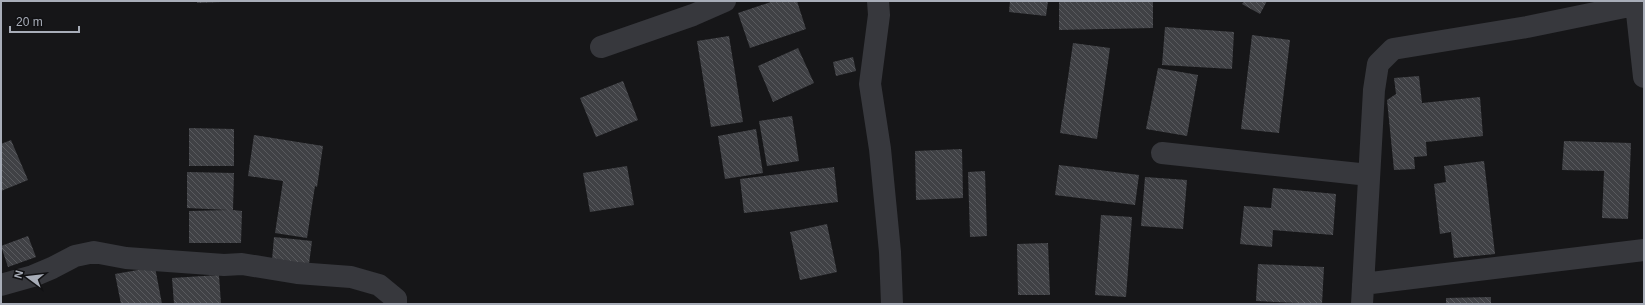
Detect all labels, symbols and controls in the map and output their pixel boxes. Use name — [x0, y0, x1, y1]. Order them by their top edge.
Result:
scale bar — [10, 8, 79, 34]
text: 20 m — [16, 15, 43, 29]
north arrow — [8, 257, 48, 297]
text: N — [12, 269, 25, 280]

